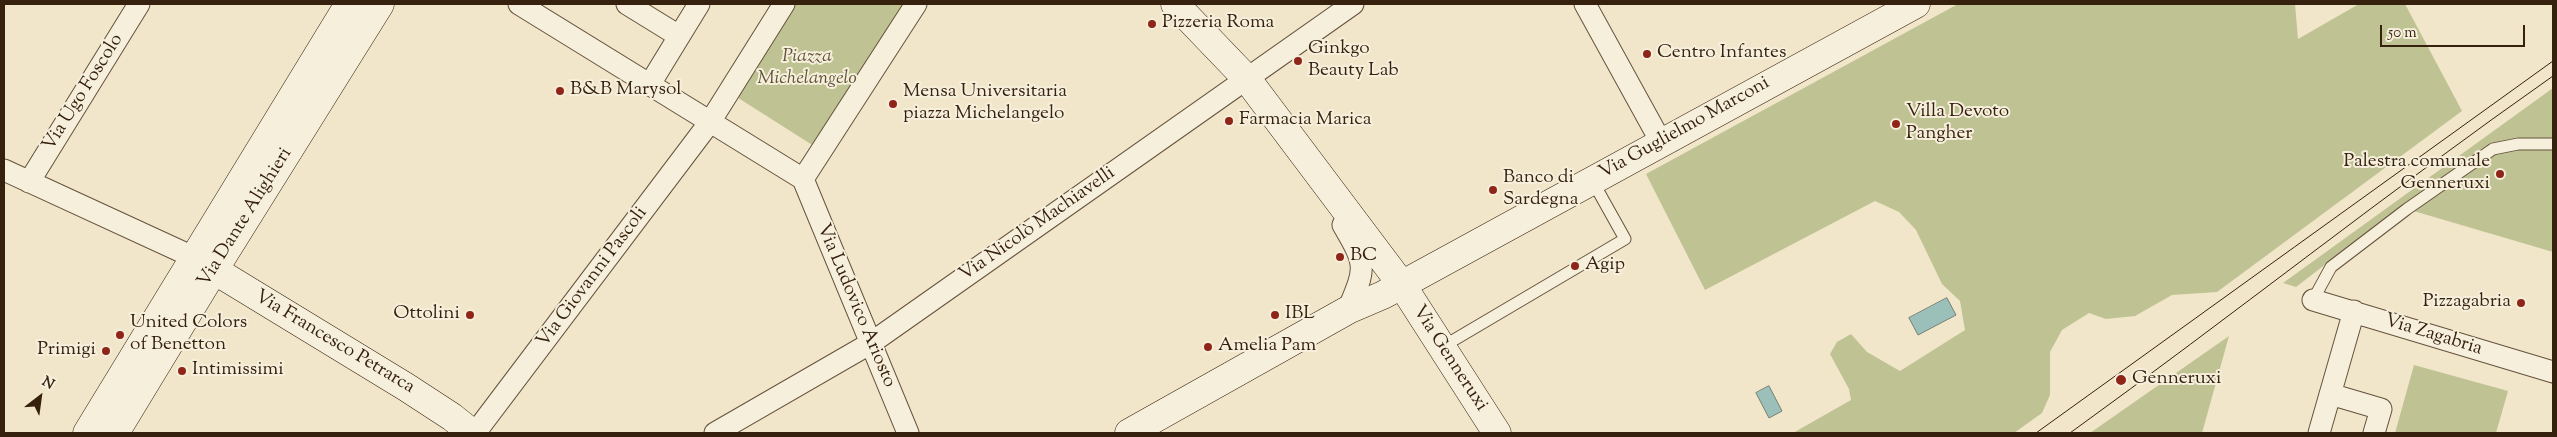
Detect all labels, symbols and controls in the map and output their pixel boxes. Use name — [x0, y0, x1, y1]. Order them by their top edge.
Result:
place label: Pizzeria Roma — [1162, 13, 1274, 35]
scale bar — [2382, 15, 2527, 47]
marker: Pizzeria Roma — [1146, 18, 1158, 30]
text: 50 m — [2388, 23, 2417, 44]
street label: Via Ugo Foscolo — [39, 30, 129, 156]
place label: Ginkgo Beauty Lab — [1308, 39, 1399, 83]
place label: Centro Infantes — [1657, 43, 1786, 65]
park label: Piazza Michelangelo — [757, 47, 857, 91]
marker: Centro Infantes — [1641, 48, 1653, 60]
marker: Ginkgo Beauty Lab — [1292, 55, 1304, 67]
street label: Via Guglielmo Marconi — [1596, 73, 1774, 185]
place label: B&B Marysol — [570, 80, 682, 102]
place label: Mensa Universitaria piazza Michelangelo — [903, 82, 1067, 126]
marker: B&B Marysol — [554, 85, 566, 97]
marker: Mensa Universitaria piazza Michelangelo — [887, 98, 899, 110]
place label: Villa Devoto Pangher — [1906, 102, 2009, 146]
place label: Farmacia Marica — [1239, 110, 1372, 132]
marker: Farmacia Marica — [1223, 115, 1235, 127]
marker: Villa Devoto Pangher — [1890, 118, 1902, 130]
street label: Via Dante Alighieri — [194, 144, 298, 292]
place label: Palestra comunale Genneruxi — [2344, 152, 2490, 196]
street label: Via Nicolò Machiavelli — [956, 163, 1120, 287]
place label: Banco di Sardegna — [1503, 168, 1579, 212]
marker: Palestra comunale Genneruxi — [2494, 168, 2506, 180]
marker: Banco di Sardegna — [1487, 184, 1499, 196]
street label: Via Giovanni Pascoli — [533, 203, 653, 353]
street label: Via Ludovico Ariosto — [810, 221, 900, 391]
place label: BC — [1350, 246, 1377, 268]
marker: BC — [1334, 251, 1346, 263]
place label: Agip — [1585, 255, 1625, 277]
marker: Agip — [1569, 260, 1581, 272]
street label: Via Francesco Petrarca — [250, 286, 418, 400]
place label: Pizzagabria — [2423, 292, 2511, 314]
marker: Pizzagabria — [2515, 297, 2527, 309]
street label: Via Genneruxi — [1406, 302, 1492, 416]
place label: Ottolini — [393, 304, 460, 326]
place label: IBL — [1285, 304, 1315, 326]
marker: Ottolini — [464, 309, 476, 321]
marker: IBL — [1269, 309, 1281, 321]
street label: Via Zagabria — [2381, 310, 2485, 362]
place label: United Colors of Benetton — [130, 313, 247, 357]
marker: United Colors of Benetton — [114, 329, 126, 341]
place label: Amelia Pam — [1218, 336, 1316, 358]
place label: Primigi — [37, 340, 96, 362]
marker: Amelia Pam — [1202, 341, 1214, 353]
marker: Primigi — [100, 345, 112, 357]
place label: Intimissimi — [192, 360, 284, 382]
marker: Intimissimi — [176, 365, 188, 377]
place label: Genneruxi — [2132, 369, 2221, 391]
north arrow — [15, 372, 65, 422]
text: N — [38, 373, 57, 395]
marker: Genneruxi — [2114, 373, 2128, 387]

